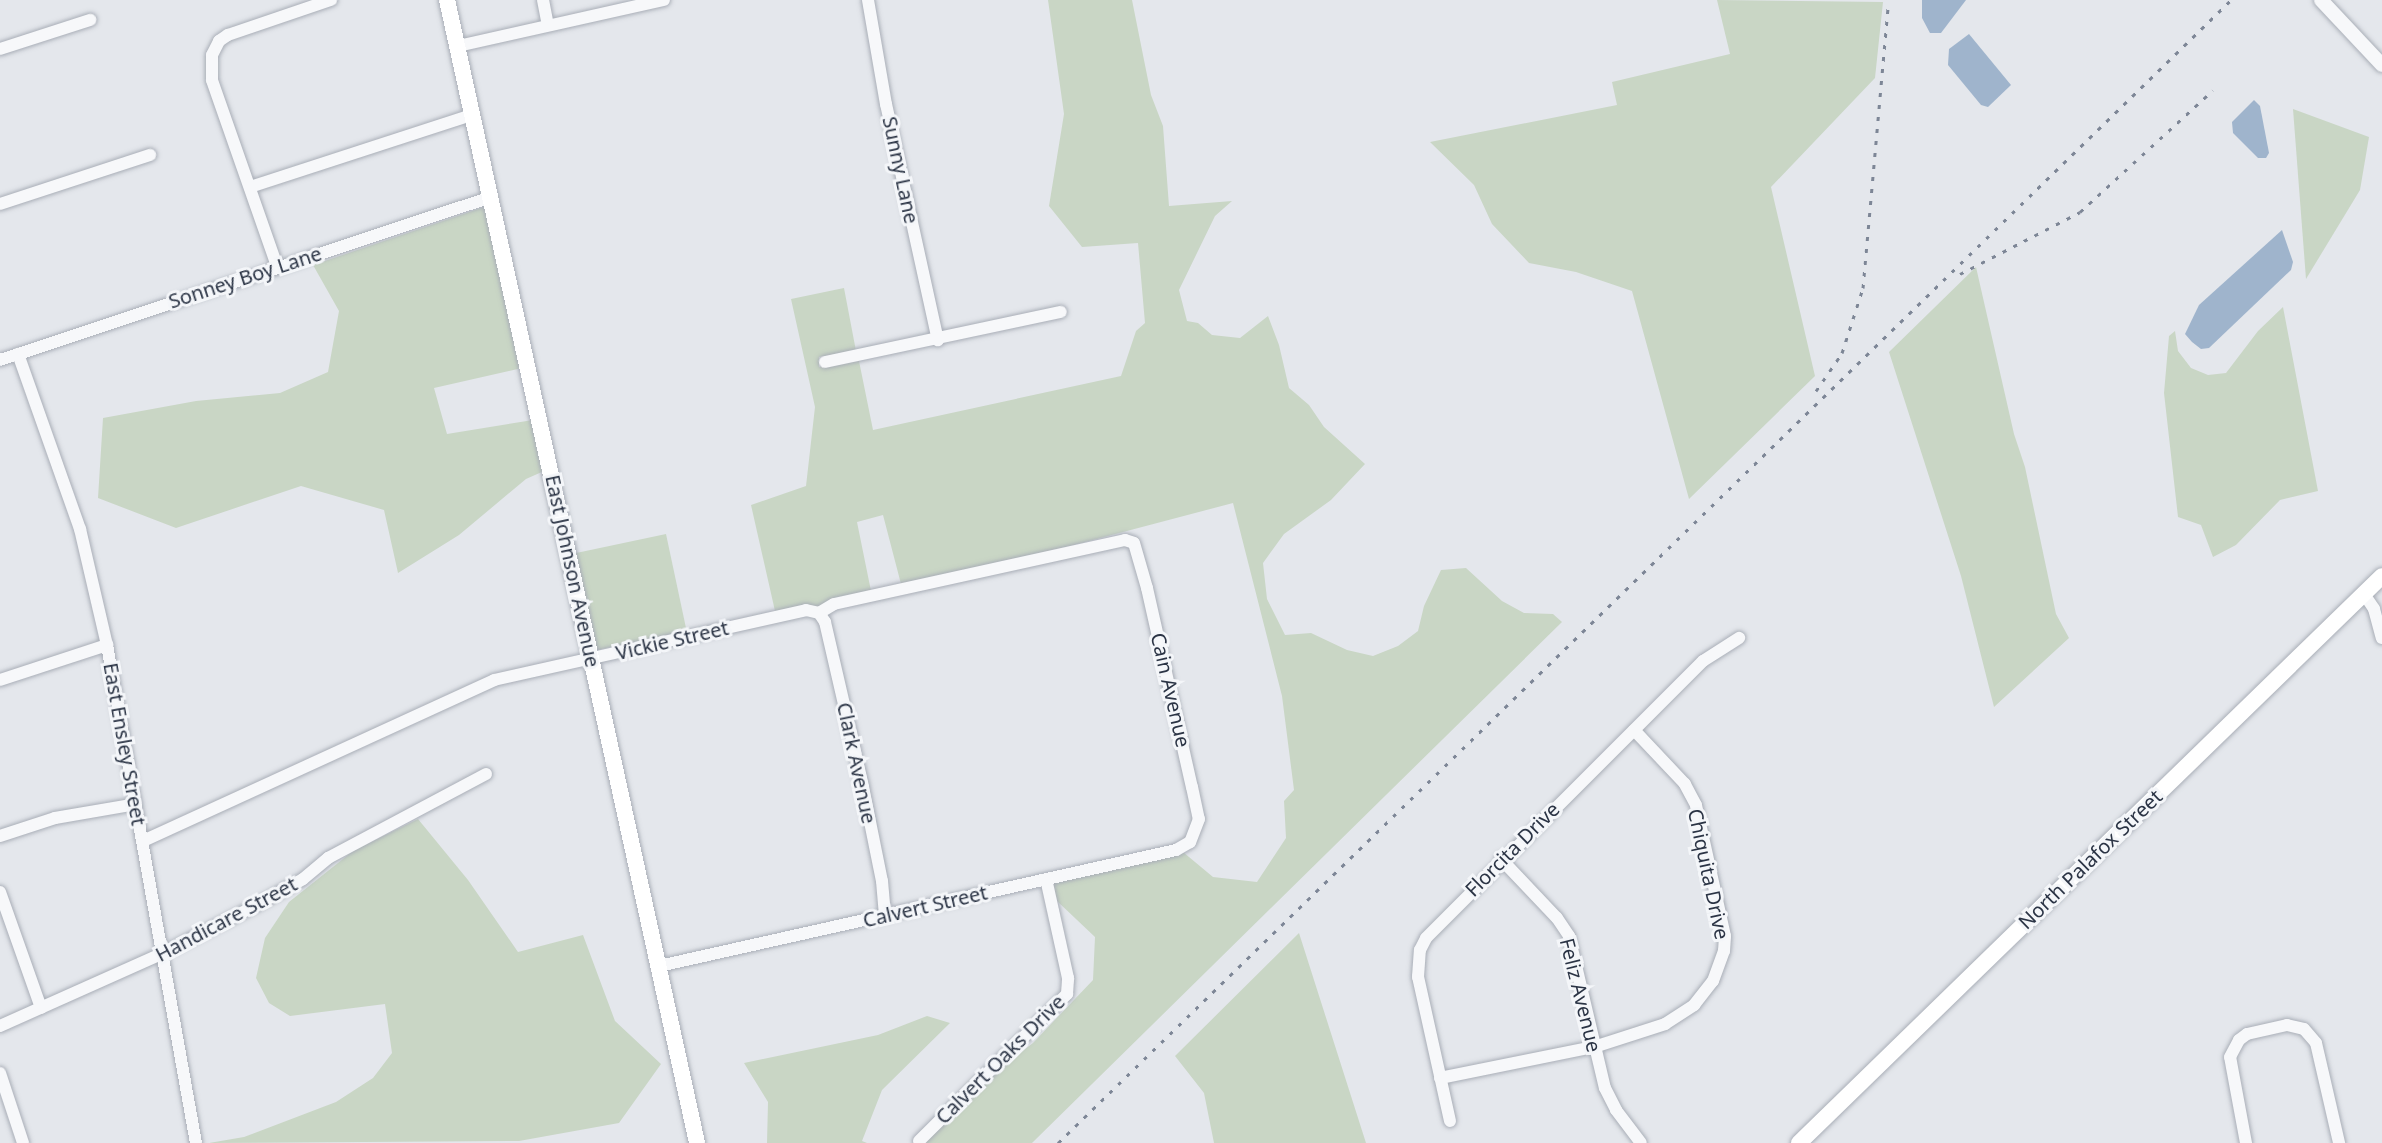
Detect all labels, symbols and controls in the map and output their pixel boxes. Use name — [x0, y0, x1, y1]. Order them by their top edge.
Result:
street label: Sunny Lane — [878, 114, 924, 226]
street label: Sonney Boy Lane — [165, 241, 325, 313]
street label: East Johnson Avenue — [541, 473, 605, 669]
street label: Vickie Street — [613, 615, 731, 665]
street label: Cain Avenue — [1146, 630, 1196, 750]
street label: East Ensley Street — [99, 661, 151, 827]
street label: Clark Avenue — [832, 700, 882, 826]
street label: North Palafox Street — [2013, 784, 2167, 934]
street label: Florcita Drive — [1460, 797, 1564, 901]
street label: Chiquita Drive — [1683, 806, 1735, 942]
street label: Handicare Street — [151, 872, 301, 966]
street label: Calvert Street — [860, 880, 990, 932]
street label: Feliz Avenue — [1555, 935, 1607, 1055]
street label: Calvert Oaks Drive — [930, 989, 1070, 1129]

